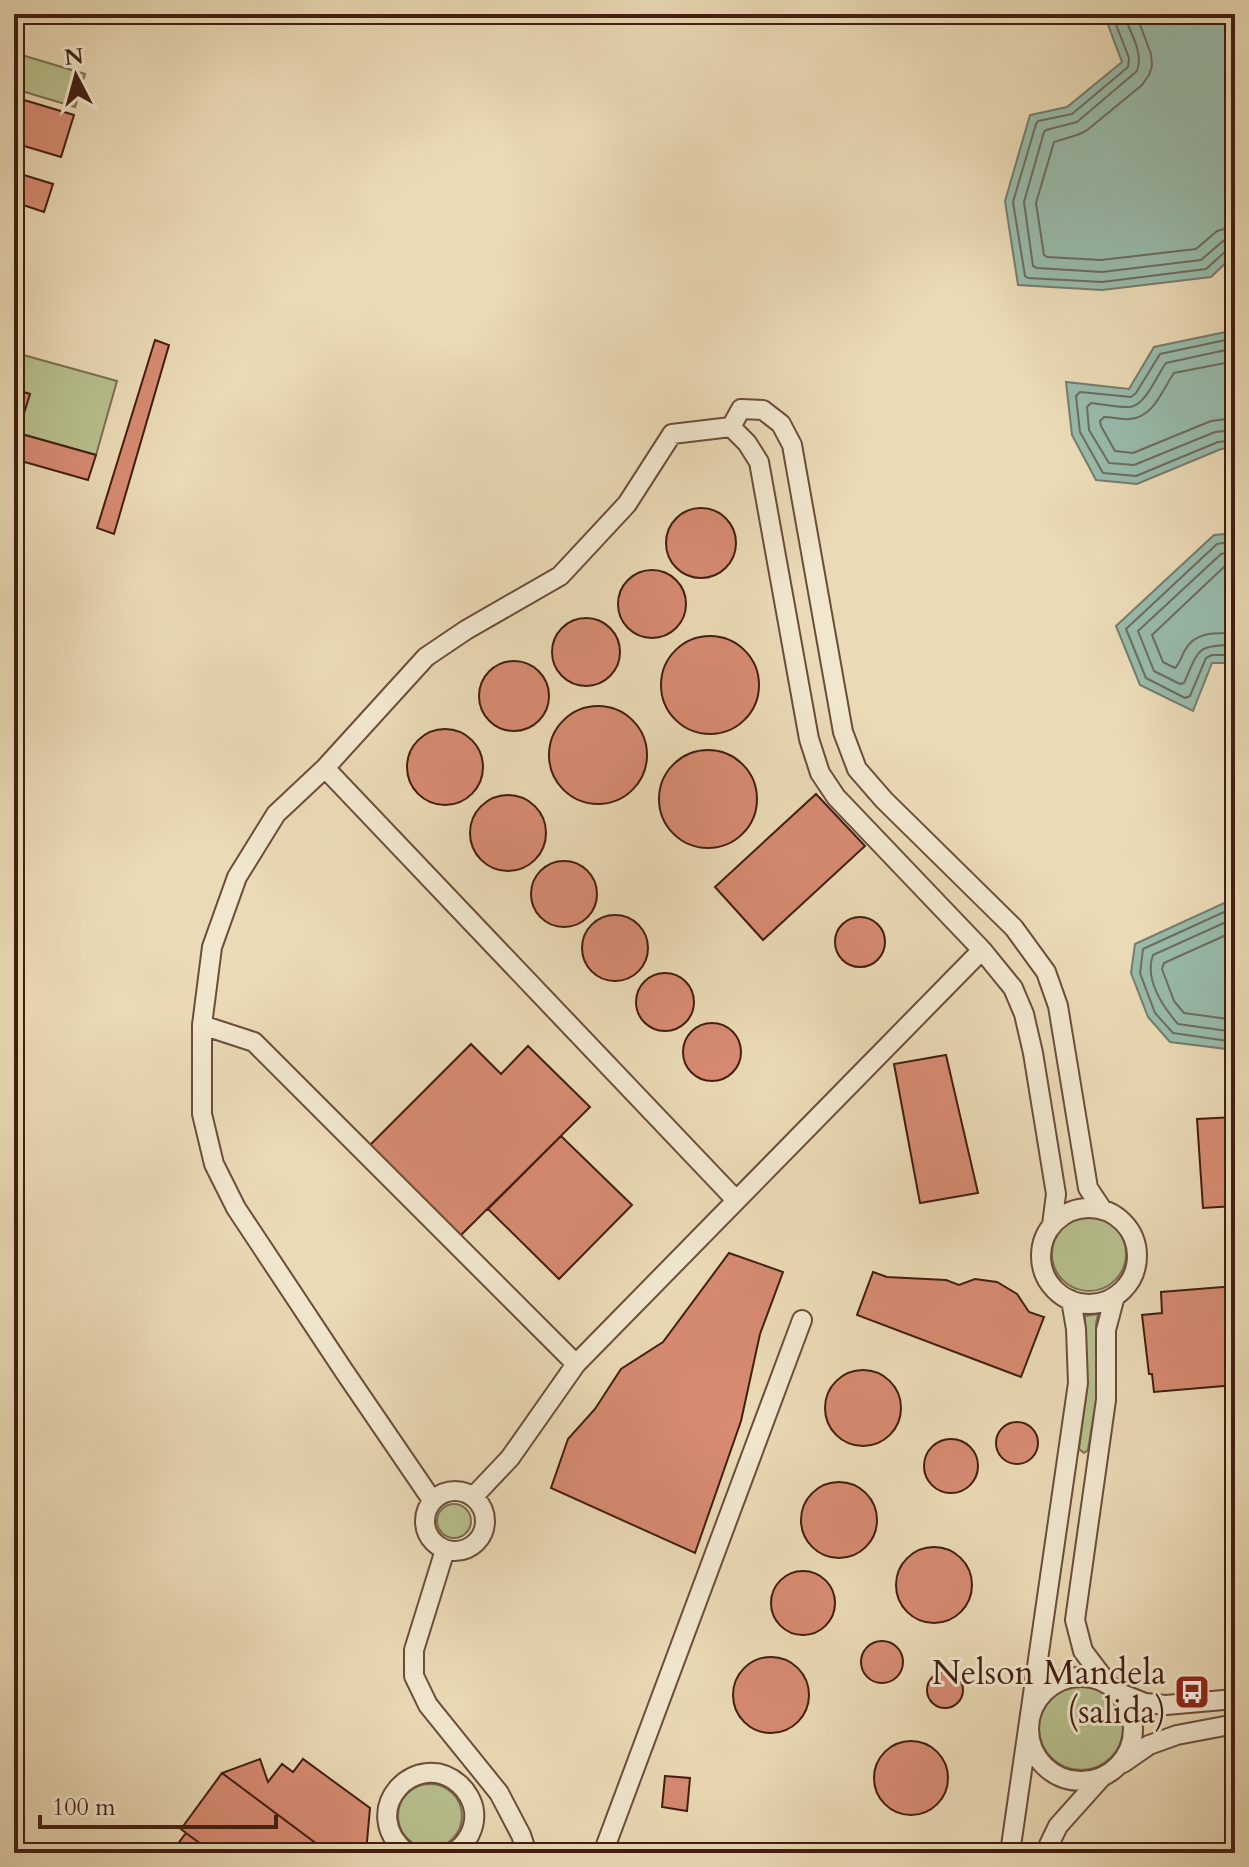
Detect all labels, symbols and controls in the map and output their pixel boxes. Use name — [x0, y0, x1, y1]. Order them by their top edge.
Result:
north arrow — [36, 36, 116, 116]
text: N — [63, 41, 85, 73]
place label: Nelson Mandela (salida) — [932, 1650, 1166, 1735]
bus stop icon: Nelson Mandela (salida) — [1173, 1673, 1211, 1711]
scale bar — [40, 1779, 276, 1829]
text: 100 m — [52, 1791, 116, 1824]

